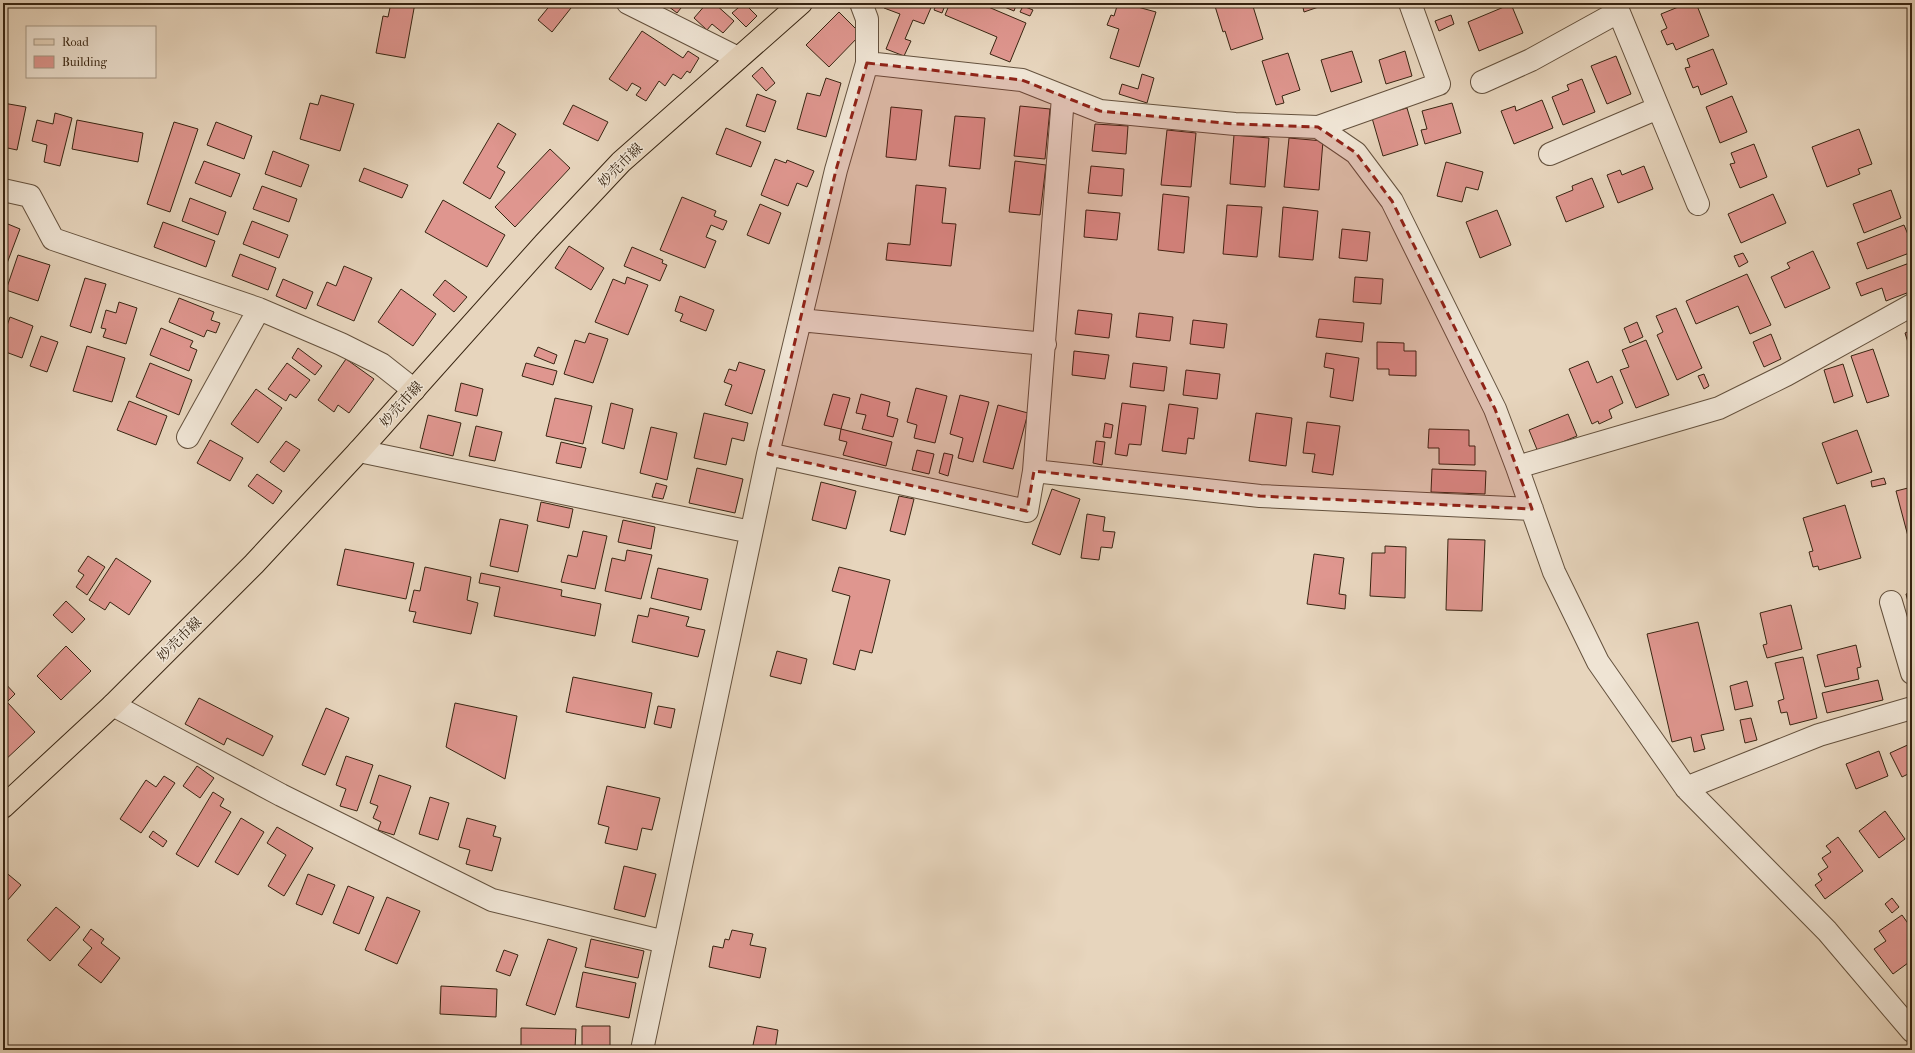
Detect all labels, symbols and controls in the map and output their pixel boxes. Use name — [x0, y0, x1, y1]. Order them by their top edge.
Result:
legend — [26, 26, 156, 78]
text: Road — [62, 35, 89, 49]
text: Building — [62, 55, 107, 69]
street label: 妙売市線 — [595, 140, 646, 191]
street label: 妙売市線 — [376, 378, 426, 431]
street label: 妙売市線 — [154, 614, 205, 665]

